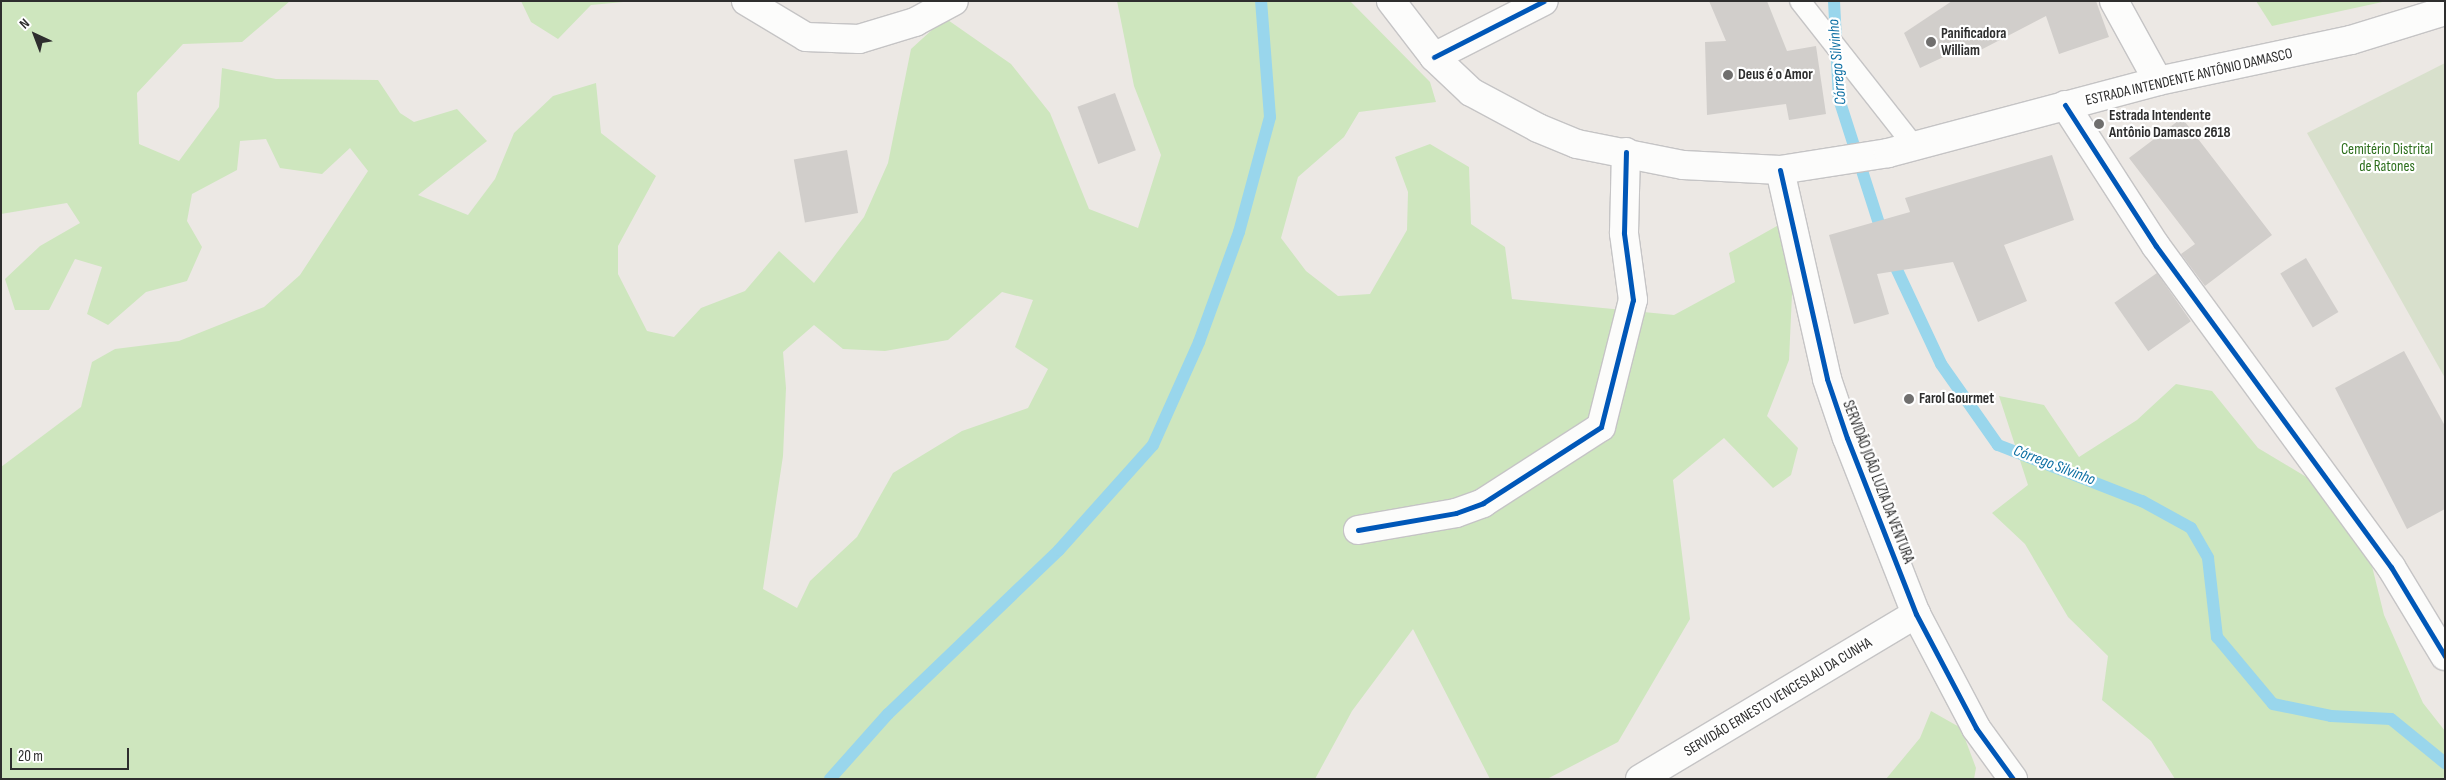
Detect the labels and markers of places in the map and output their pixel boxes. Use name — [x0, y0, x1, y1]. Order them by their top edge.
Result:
place label: Panificadora William — [1941, 24, 2006, 59]
marker: Panificadora William — [1925, 36, 1937, 48]
place label: Deus é o Amor — [1738, 66, 1813, 84]
marker: Deus é o Amor — [1722, 69, 1734, 81]
place label: Estrada Intendente Antônio Damasco 2618 — [2109, 106, 2231, 141]
marker: Estrada Intendente Antônio Damasco 2618 — [2093, 118, 2105, 130]
place label: Farol Gourmet — [1919, 390, 1994, 408]
marker: Farol Gourmet — [1903, 393, 1915, 405]

